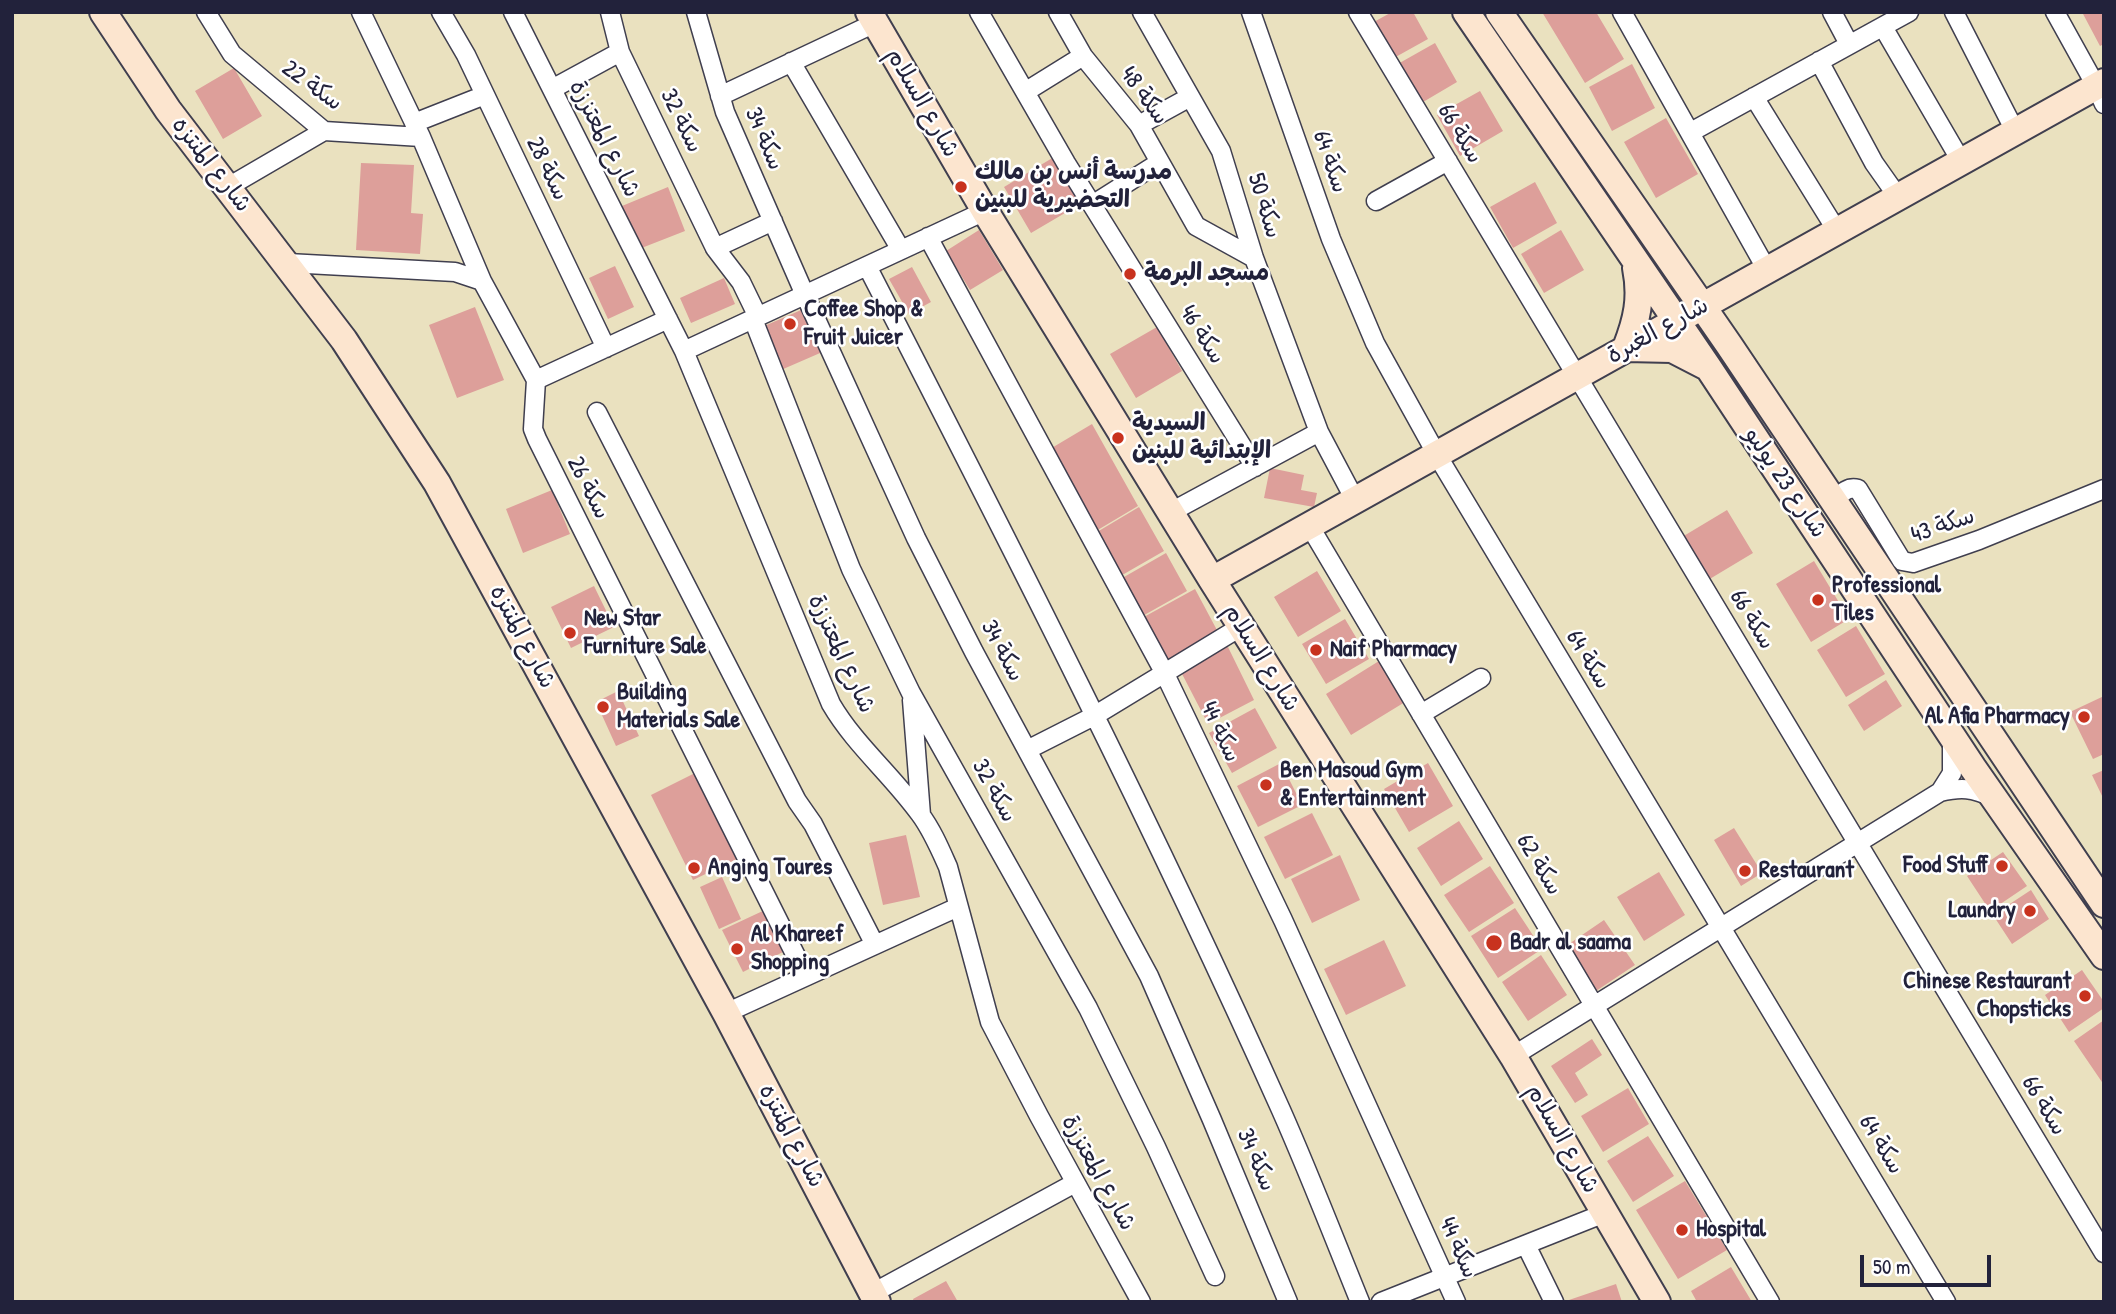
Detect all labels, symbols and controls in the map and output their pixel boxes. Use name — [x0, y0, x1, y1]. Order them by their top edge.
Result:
street label: شارع السلام — [879, 43, 965, 163]
street label: سكة 22 — [276, 54, 348, 118]
street label: سكة 48 — [1113, 61, 1175, 131]
street label: شارع المعتززة — [562, 76, 646, 202]
street label: سكة 32 — [653, 84, 709, 158]
street label: سكة 66 — [1431, 99, 1489, 169]
street label: سكة 34 — [738, 103, 790, 175]
street label: شارع المنتزه — [165, 112, 257, 218]
street label: سكة 64 — [1306, 127, 1354, 197]
street label: سكة 28 — [519, 133, 575, 205]
place label: مدرسة أنس بن مالك التحضيرية للبنين — [975, 159, 1172, 215]
street label: سكة 50 — [1241, 170, 1287, 242]
marker: مدرسة أنس بن مالك التحضيرية للبنين — [953, 179, 969, 195]
place label: مسجد البرمة — [1144, 260, 1269, 288]
marker: مسجد البرمة — [1122, 266, 1138, 282]
street label: شارع الغبرة — [1602, 291, 1714, 371]
place label: Coffee Shop & Fruit Juicer — [804, 296, 923, 352]
street label: سكة 46 — [1173, 300, 1231, 370]
marker: Coffee Shop & Fruit Juicer — [782, 316, 798, 332]
place label: السيدية الإبتدائية للبنين — [1132, 410, 1271, 466]
street label: شارع 23 يوليو — [1737, 422, 1833, 544]
marker: السيدية الإبتدائية للبنين — [1110, 430, 1126, 446]
street label: سكة 26 — [560, 452, 616, 524]
street label: سكة 43 — [1907, 502, 1979, 550]
place label: Professional Tiles — [1832, 572, 1941, 628]
street label: شارع المنتزه — [483, 580, 561, 694]
street label: سكة 66 — [1723, 585, 1781, 655]
street label: شارع المعتززة — [801, 590, 881, 718]
marker: Professional Tiles — [1810, 592, 1826, 608]
street label: شارع السلام — [1217, 599, 1305, 717]
place label: New Star Furniture Sale — [584, 605, 707, 661]
street label: سكة 34 — [974, 615, 1030, 687]
marker: New Star Furniture Sale — [562, 625, 578, 641]
street label: سكة 64 — [1559, 625, 1617, 695]
place label: Naif Pharmacy — [1330, 636, 1457, 664]
marker: Naif Pharmacy — [1308, 642, 1324, 658]
place label: Building Materials Sale — [617, 679, 740, 735]
street label: سكة 44 — [1194, 697, 1246, 767]
marker: Building Materials Sale — [595, 699, 611, 715]
place label: Al Afia Pharmacy — [1925, 703, 2070, 731]
marker: Al Afia Pharmacy — [2076, 709, 2092, 725]
street label: سكة 32 — [965, 754, 1023, 828]
place label: Ben Masoud Gym & Entertainment — [1280, 757, 1426, 813]
marker: Ben Masoud Gym & Entertainment — [1258, 777, 1274, 793]
street label: سكة 62 — [1510, 829, 1568, 901]
place label: Food Stuff — [1903, 852, 1988, 880]
place label: Anging Toures — [708, 854, 832, 882]
place label: Restaurant — [1759, 857, 1854, 885]
marker: Food Stuff — [1994, 858, 2010, 874]
marker: Anging Toures — [686, 860, 702, 876]
marker: Restaurant — [1737, 863, 1753, 879]
place label: Laundry — [1948, 897, 2016, 925]
marker: Laundry — [2022, 903, 2038, 919]
place label: Al Khareef Shopping — [751, 921, 844, 977]
place label: Badr al saama — [1510, 929, 1631, 957]
marker: Badr al saama — [1484, 933, 1504, 953]
marker: Al Khareef Shopping — [729, 941, 745, 957]
place label: Chinese Restaurant Chopsticks — [1903, 968, 2071, 1024]
marker: Chinese Restaurant Chopsticks — [2077, 988, 2093, 1004]
street label: سكة 66 — [2015, 1071, 2073, 1141]
street label: شارع المنتزه — [752, 1079, 830, 1193]
street label: شارع السلام — [1519, 1079, 1605, 1199]
street label: شارع المعتززة — [1054, 1110, 1142, 1236]
street label: سكة 64 — [1852, 1110, 1910, 1180]
street label: سكة 34 — [1230, 1124, 1282, 1196]
street label: سكة 44 — [1432, 1213, 1484, 1283]
place label: Hospital — [1696, 1216, 1766, 1244]
marker: Hospital — [1674, 1222, 1690, 1238]
scale bar — [1864, 1240, 1995, 1284]
text: 50 m — [1873, 1252, 1910, 1281]

